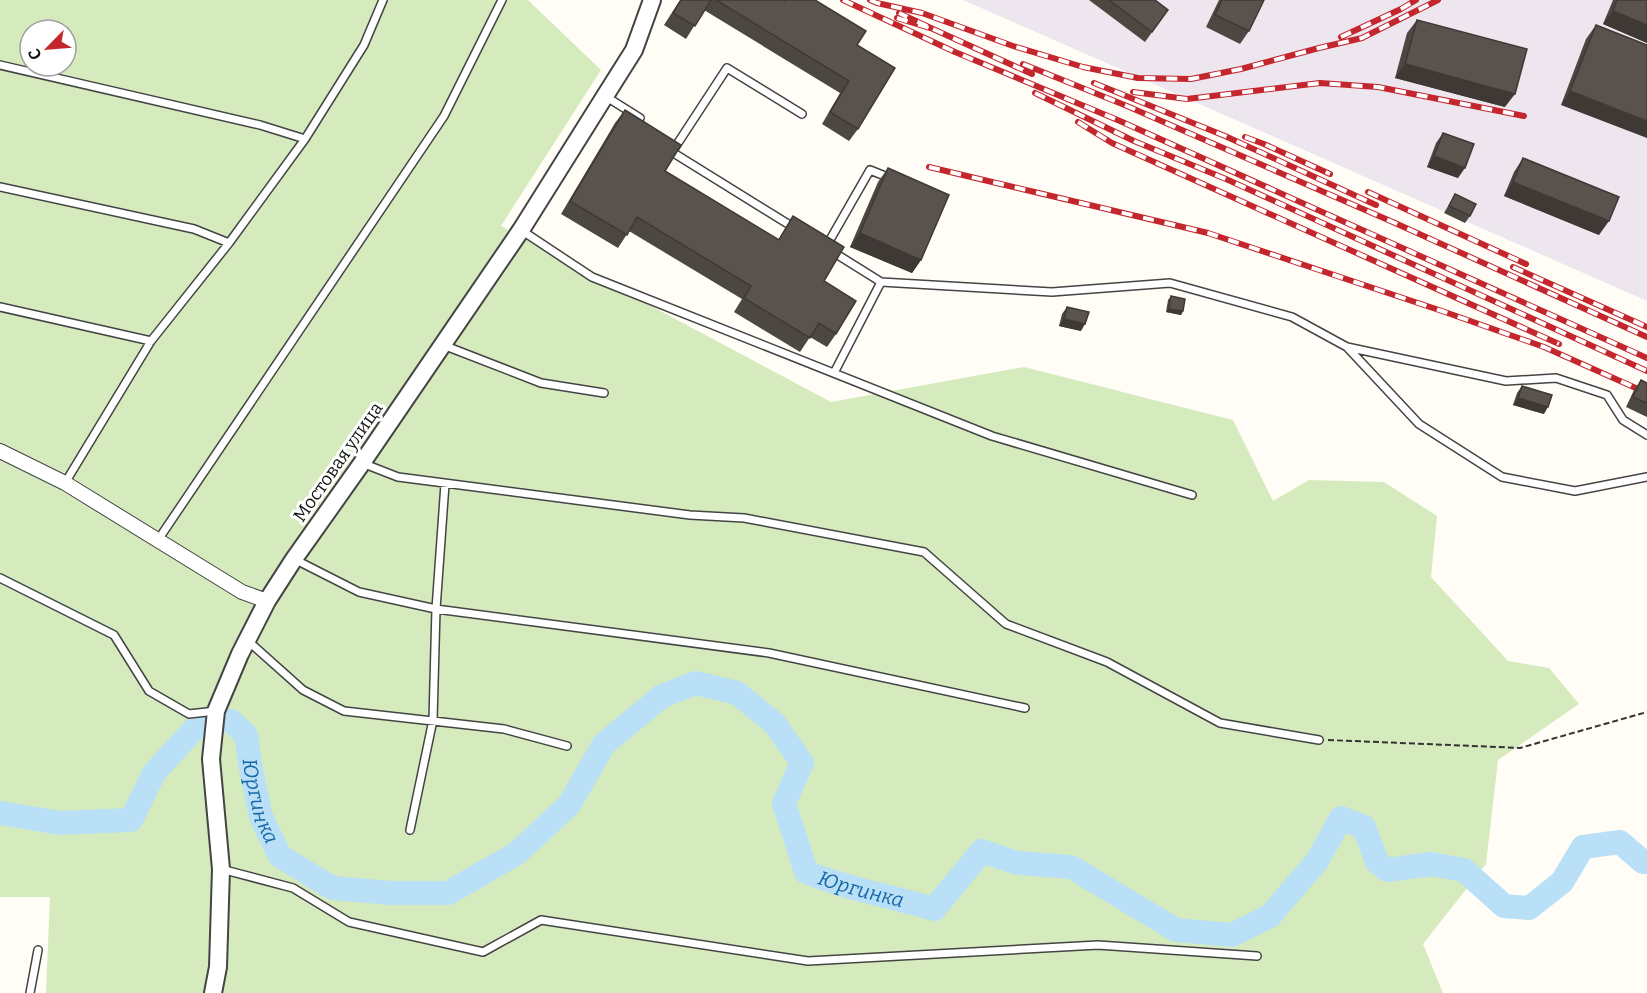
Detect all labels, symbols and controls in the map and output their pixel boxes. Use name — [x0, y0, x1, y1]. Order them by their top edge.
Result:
north arrow — [18, 18, 78, 78]
text: С — [24, 46, 46, 63]
street label: Мостовая улица — [289, 398, 388, 526]
water label: Юргинка — [237, 757, 284, 847]
water label: Юргинка — [815, 866, 906, 912]

